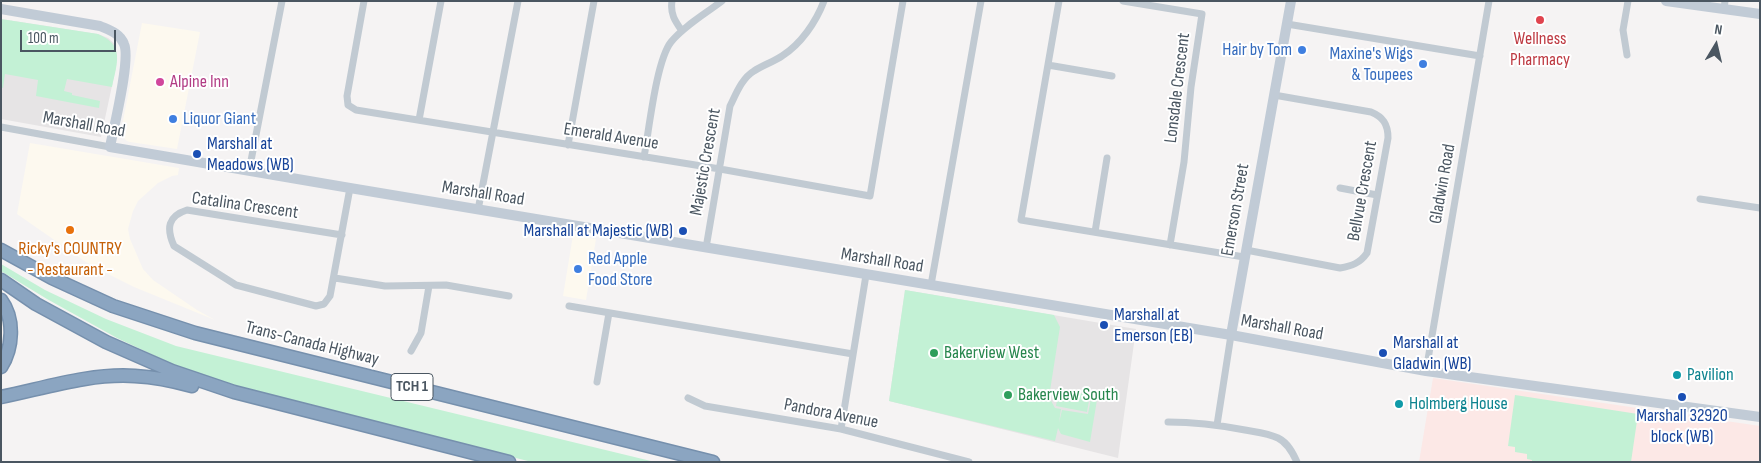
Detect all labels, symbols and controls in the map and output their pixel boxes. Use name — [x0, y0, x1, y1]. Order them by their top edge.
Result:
marker: Wellness Pharmacy — [1534, 14, 1546, 26]
scale bar — [22, 20, 119, 52]
north arrow — [1691, 20, 1741, 70]
text: N — [1713, 21, 1723, 39]
place label: Wellness Pharmacy — [1510, 28, 1570, 70]
text: 100 m — [28, 29, 59, 48]
street label: Lonsdale Crescent — [1161, 32, 1195, 144]
place label: Hair by Tom — [1222, 39, 1292, 61]
place label: Maxine's Wigs & Toupees — [1329, 43, 1413, 86]
marker: Hair by Tom — [1296, 44, 1308, 56]
marker: Maxine's Wigs & Toupees — [1417, 58, 1429, 70]
place label: Alpine Inn — [170, 71, 229, 93]
marker: Alpine Inn — [154, 76, 166, 88]
street label: Marshall Road — [41, 107, 127, 143]
street label: Majestic Crescent — [686, 107, 726, 217]
place label: Liquor Giant — [183, 108, 256, 130]
marker: Liquor Giant — [167, 113, 179, 125]
street label: Emerald Avenue — [562, 119, 660, 155]
place label: Marshall at Meadows (WB) — [207, 133, 294, 176]
street label: Bellvue Crescent — [1344, 139, 1382, 243]
street label: Gladwin Road — [1425, 142, 1461, 226]
marker: Marshall at Meadows (WB) — [191, 148, 203, 160]
street label: Emerson Street — [1217, 162, 1255, 258]
street label: Marshall Road — [440, 177, 526, 211]
street label: Catalina Crescent — [190, 188, 300, 224]
place label: Marshall at Majestic (WB) — [524, 220, 673, 242]
marker: Ricky's COUNTRY - Restaurant - — [64, 224, 76, 236]
marker: Marshall at Majestic (WB) — [677, 225, 689, 237]
place label: Ricky's COUNTRY - Restaurant - — [18, 238, 122, 280]
street label: Marshall Road — [839, 244, 925, 278]
place label: Red Apple Food Store — [588, 248, 653, 290]
marker: Red Apple Food Store — [572, 263, 584, 275]
place label: Marshall at Emerson (EB) — [1114, 304, 1193, 346]
street label: Marshall Road — [1239, 310, 1325, 346]
street label: Trans-Canada Highway — [243, 317, 381, 371]
marker: Marshall at Emerson (EB) — [1098, 319, 1110, 331]
place label: Marshall at Gladwin (WB) — [1393, 332, 1471, 374]
place label: Bakerview West — [944, 342, 1039, 364]
marker: Bakerview West — [928, 347, 940, 359]
marker: Marshall at Gladwin (WB) — [1377, 347, 1389, 359]
place label: Pavilion — [1687, 364, 1734, 386]
marker: Pavilion — [1671, 369, 1683, 381]
road number: TCH 1 — [391, 374, 433, 401]
place label: Bakerview South — [1018, 384, 1118, 406]
marker: Bakerview South — [1002, 389, 1014, 401]
marker: Marshall 32920 block (WB) — [1676, 391, 1688, 403]
place label: Holmberg House — [1409, 393, 1508, 415]
street label: Pandora Avenue — [782, 394, 880, 434]
marker: Holmberg House — [1393, 398, 1405, 410]
place label: Marshall 32920 block (WB) — [1636, 405, 1728, 448]

